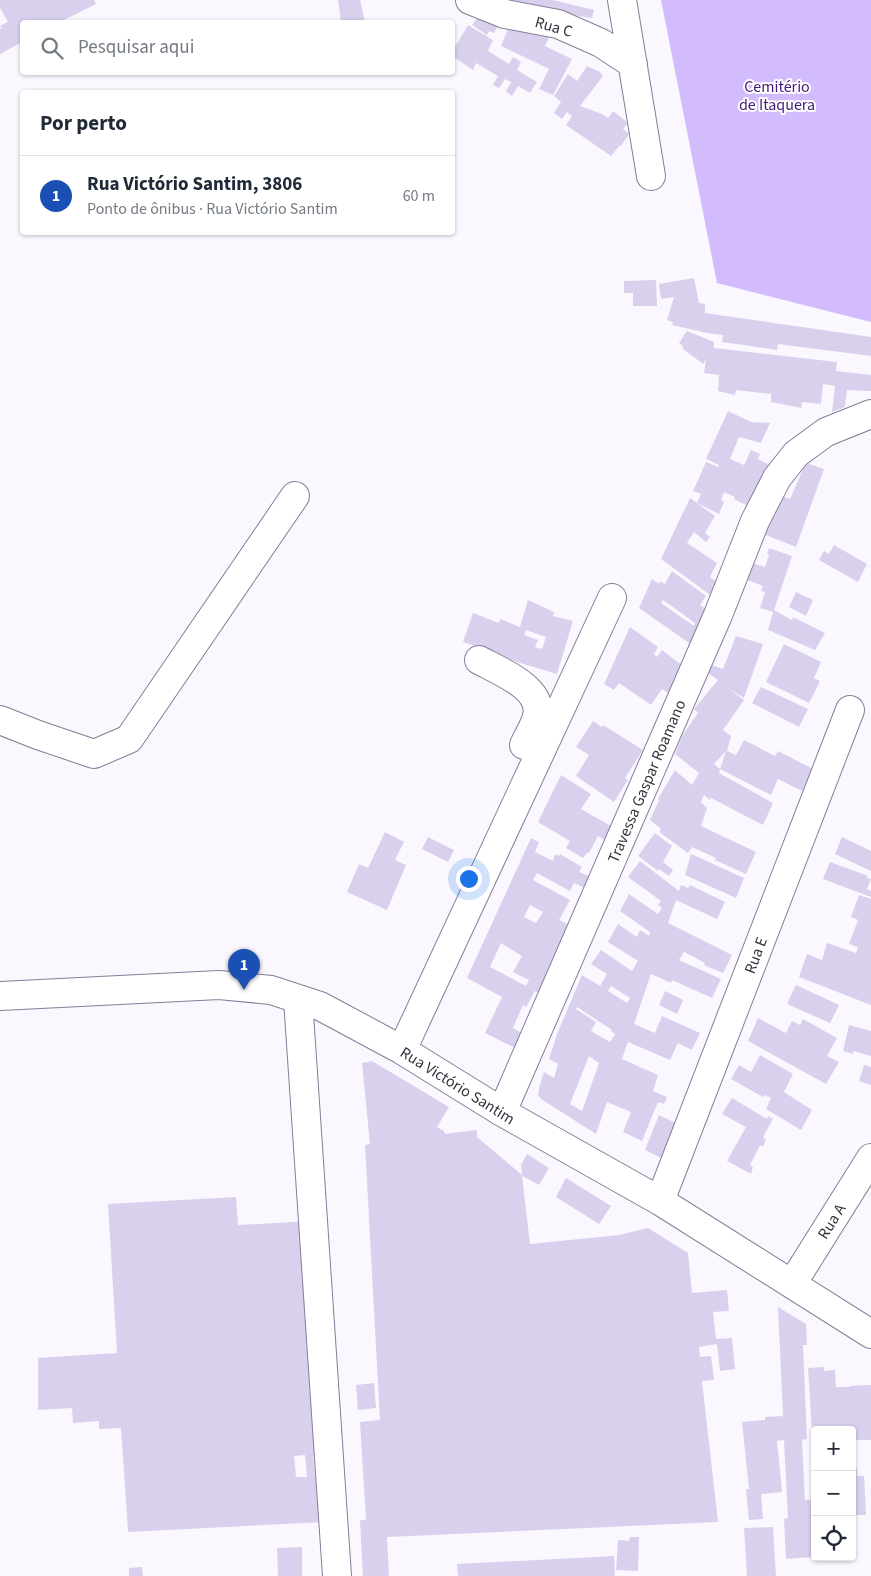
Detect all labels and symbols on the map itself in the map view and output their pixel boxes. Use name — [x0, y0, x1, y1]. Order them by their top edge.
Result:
street label: Rua C — [532, 11, 575, 43]
park label: Cemitério de Itaquera — [739, 76, 815, 116]
street label: Travessa Gaspar Roamano — [603, 696, 691, 866]
your location — [456, 866, 482, 892]
street label: Rua E — [739, 934, 773, 977]
pin: 1 — [228, 949, 260, 990]
street label: Rua Victório Santim — [396, 1042, 519, 1130]
street label: Rua A — [813, 1199, 851, 1243]

